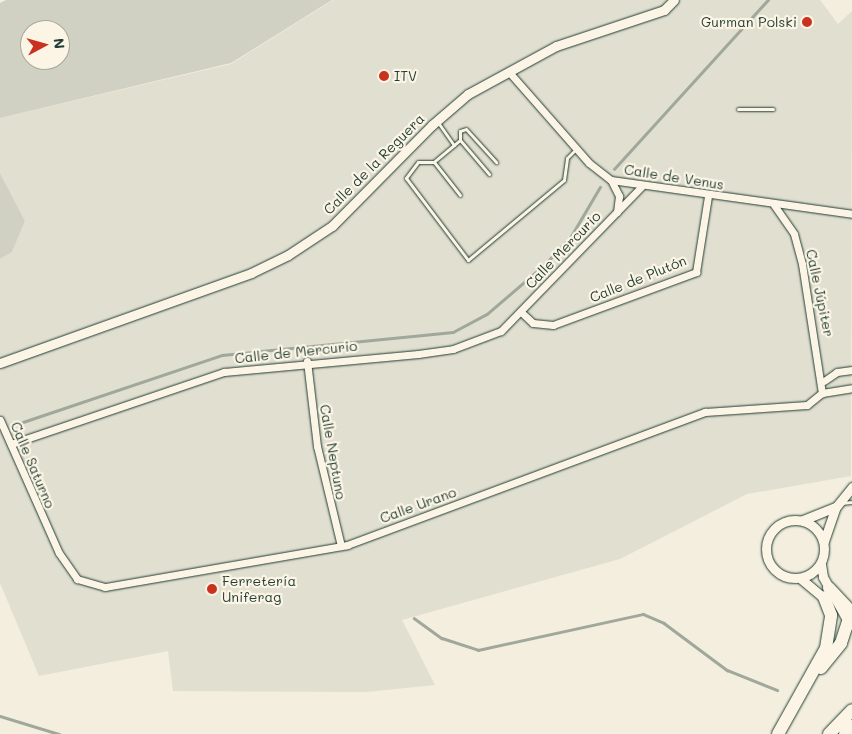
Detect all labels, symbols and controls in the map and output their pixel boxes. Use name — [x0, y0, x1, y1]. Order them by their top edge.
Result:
place label: Gurman Polski — [701, 14, 797, 30]
marker: Gurman Polski — [801, 16, 813, 28]
north arrow — [20, 20, 70, 70]
text: N — [49, 37, 69, 50]
place label: ITV — [394, 68, 417, 84]
marker: ITV — [378, 70, 390, 82]
street label: Calle de la Reguera — [320, 110, 428, 218]
street label: Calle de Venus — [623, 161, 725, 193]
street label: Calle Mercurio — [522, 208, 604, 292]
street label: Calle Júpiter — [803, 248, 837, 338]
street label: Calle de Plutón — [587, 252, 689, 306]
street label: Calle de Mercurio — [234, 337, 358, 367]
street label: Calle Neptuno — [316, 403, 350, 501]
street label: Calle Saturno — [7, 419, 59, 511]
street label: Calle Urano — [378, 483, 458, 527]
place label: Ferretería Uniferag — [222, 573, 296, 606]
marker: Ferretería Uniferag — [206, 583, 218, 595]

